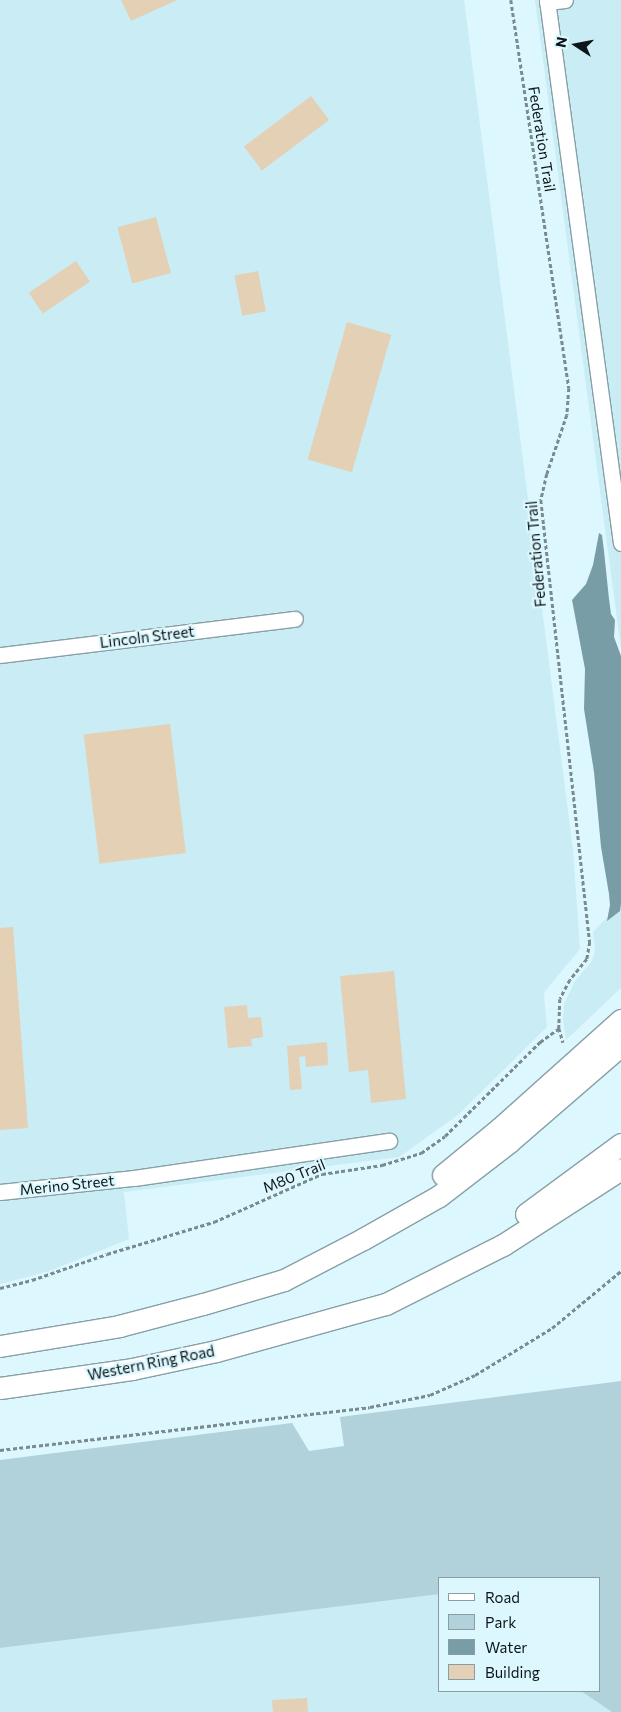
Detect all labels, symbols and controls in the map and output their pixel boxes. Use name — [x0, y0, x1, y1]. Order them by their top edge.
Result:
north arrow — [551, 20, 601, 70]
text: N — [551, 35, 570, 49]
street label: Federation Trail — [525, 85, 559, 193]
street label: Federation Trail — [522, 500, 550, 608]
street label: Lincoln Street — [99, 622, 195, 652]
street label: M80 Trail — [260, 1155, 328, 1197]
street label: Merino Street — [19, 1171, 115, 1199]
street label: Western Ring Road — [86, 1342, 216, 1384]
legend — [438, 1577, 601, 1692]
text: Road — [485, 1588, 520, 1606]
text: Park — [485, 1613, 516, 1631]
text: Water — [485, 1638, 527, 1656]
text: Building — [485, 1663, 540, 1681]

